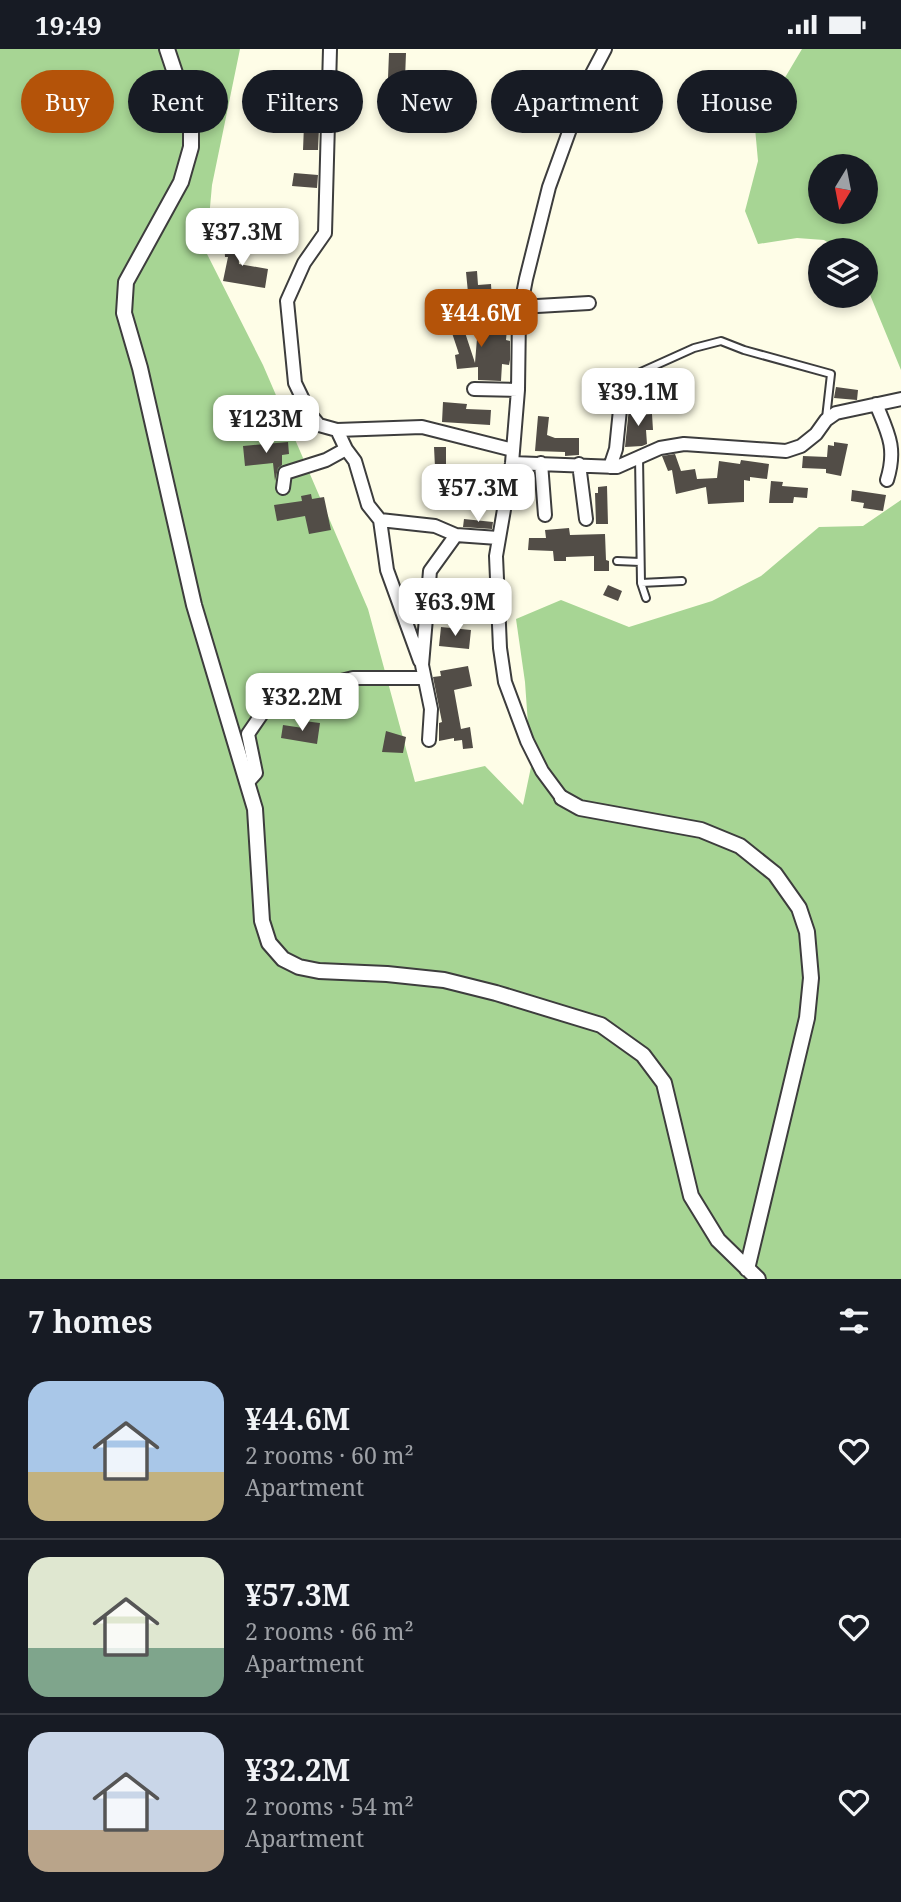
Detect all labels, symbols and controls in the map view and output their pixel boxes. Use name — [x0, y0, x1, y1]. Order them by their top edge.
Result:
text: 19:49 — [35, 7, 102, 43]
chip: Buy — [21, 70, 114, 133]
chip: Rent — [128, 70, 228, 133]
chip: Filters — [242, 70, 363, 133]
chip: New — [377, 70, 477, 133]
chip: Apartment — [491, 70, 663, 133]
chip: House — [677, 70, 797, 133]
north arrow — [808, 154, 878, 224]
map controls — [808, 154, 878, 308]
pin: ¥37.3M — [185, 209, 299, 268]
text: ¥37.3M — [202, 215, 282, 247]
button: layers — [808, 238, 878, 308]
pin: ¥44.6M — [424, 289, 538, 349]
text: ¥44.6M — [441, 296, 521, 328]
pin: ¥39.1M — [581, 369, 695, 428]
text: ¥39.1M — [598, 375, 678, 407]
pin: ¥123M — [217, 395, 315, 455]
text: ¥123M — [229, 402, 303, 434]
pin: ¥57.3M — [421, 465, 535, 524]
text: ¥57.3M — [438, 471, 518, 503]
pin: ¥63.9M — [398, 579, 512, 638]
text: ¥63.9M — [415, 585, 495, 617]
pin: ¥32.2M — [245, 673, 359, 733]
text: ¥32.2M — [262, 680, 342, 712]
text: 7 homes — [28, 1301, 152, 1342]
icon: filters — [835, 1302, 873, 1340]
text: ¥44.6M — [245, 1398, 350, 1439]
icon: home — [84, 1409, 168, 1493]
icon: heart — [835, 1432, 873, 1470]
text: 2 rooms · 60 m² — [245, 1439, 414, 1471]
text: Apartment — [245, 1471, 364, 1503]
text: ¥57.3M — [245, 1574, 350, 1615]
icon: home — [84, 1585, 168, 1669]
icon: heart — [835, 1608, 873, 1646]
text: 2 rooms · 66 m² — [245, 1615, 414, 1647]
text: Apartment — [245, 1647, 364, 1679]
text: ¥32.2M — [245, 1749, 350, 1790]
icon: home — [84, 1760, 168, 1844]
icon: heart — [835, 1783, 873, 1821]
text: 2 rooms · 54 m² — [245, 1790, 414, 1822]
text: Apartment — [245, 1822, 364, 1854]

